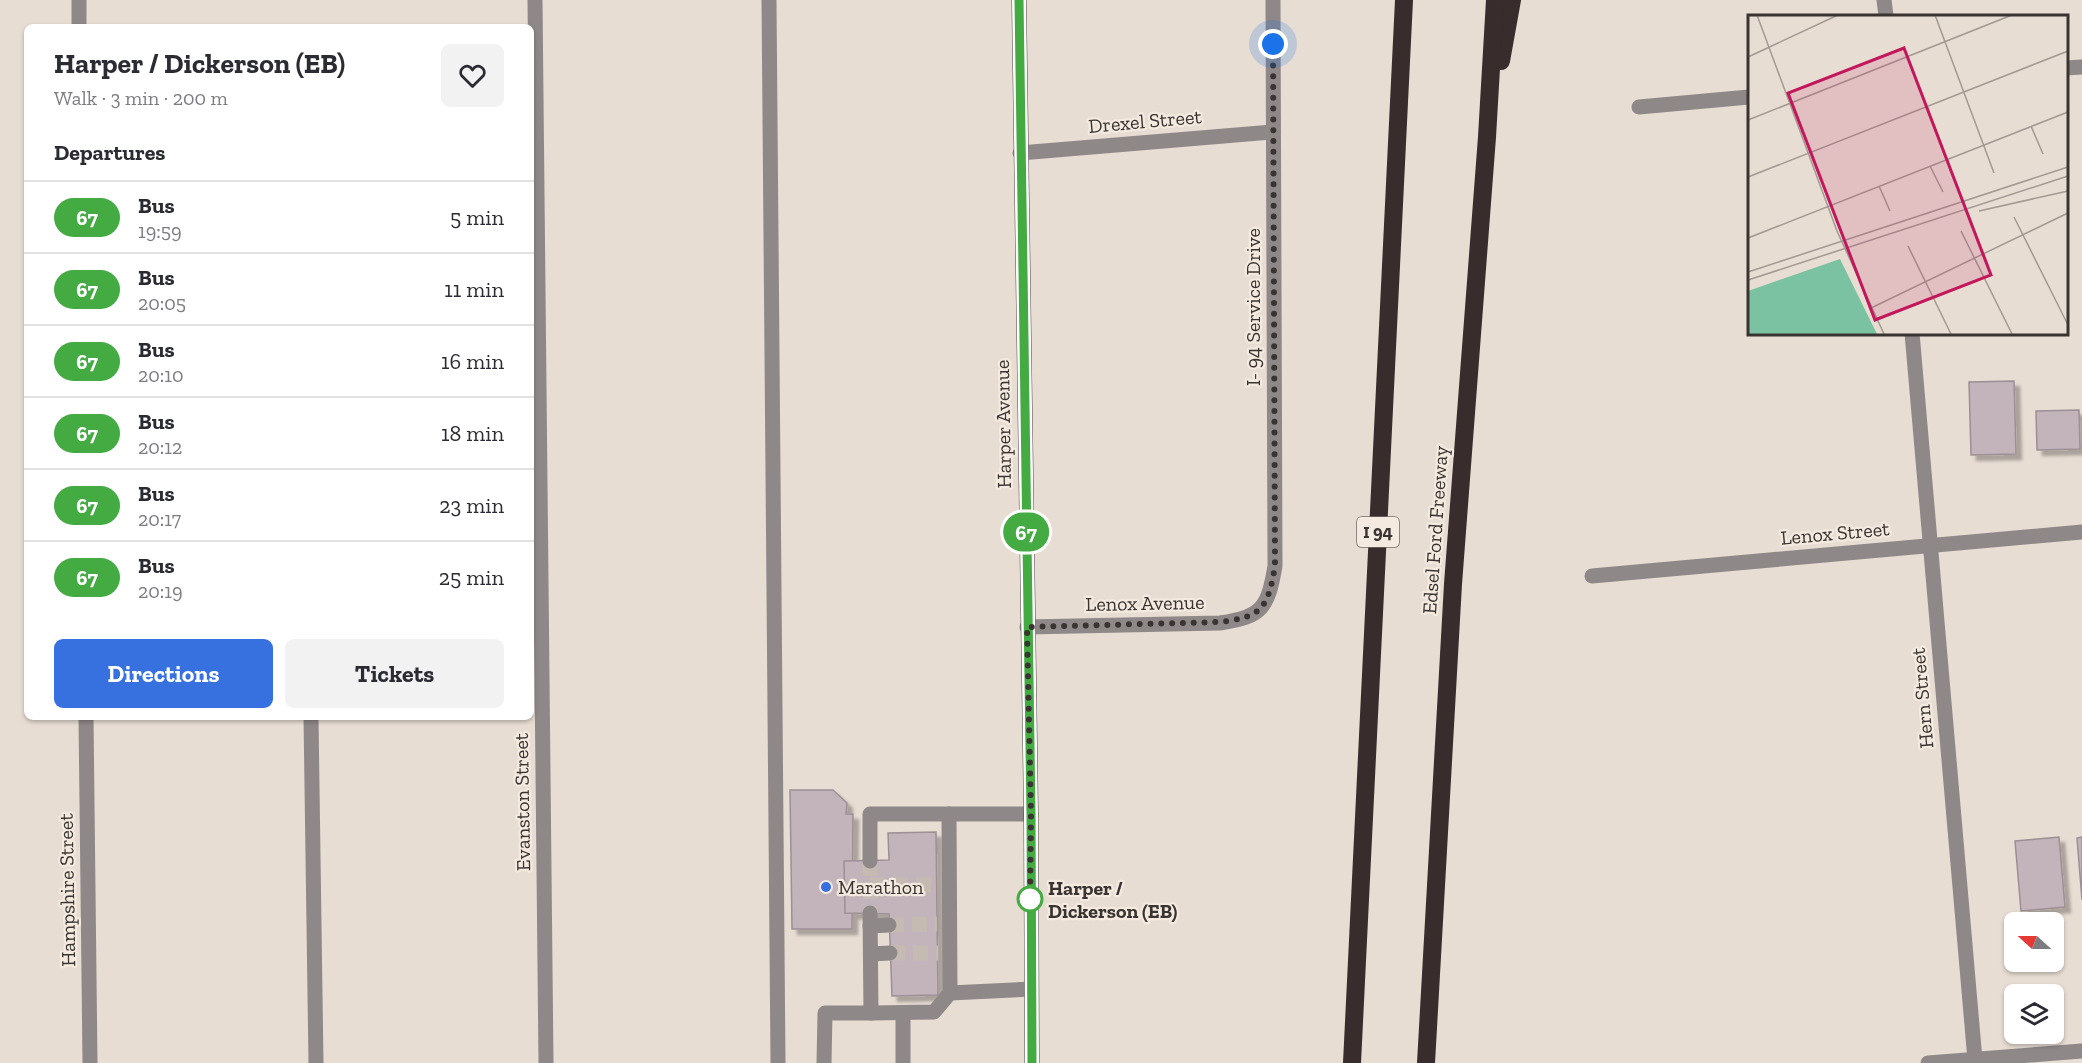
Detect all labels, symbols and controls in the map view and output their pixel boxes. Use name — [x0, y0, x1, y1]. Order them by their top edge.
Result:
inset map — [1748, 15, 2067, 334]
your location — [1258, 29, 1288, 59]
button: heart — [441, 44, 504, 107]
text: Harper / Dickerson (EB) — [54, 47, 345, 80]
text: Walk · 3 min · 200 m — [54, 86, 228, 110]
street label: Drexel Street — [1087, 104, 1203, 138]
text: Departures — [54, 139, 165, 166]
text: Bus — [138, 192, 175, 219]
text: 5 min — [450, 204, 504, 231]
text: 67 — [76, 205, 98, 230]
text: 19:59 — [138, 219, 182, 243]
street label: I- 94 Service Drive — [1241, 228, 1265, 386]
text: Bus — [138, 264, 175, 291]
text: 11 min — [444, 276, 504, 303]
text: 67 — [76, 277, 98, 302]
text: 20:05 — [138, 291, 186, 315]
text: Bus — [138, 336, 175, 363]
text: 16 min — [441, 348, 504, 375]
text: 67 — [76, 349, 98, 374]
street label: Harper Avenue — [990, 359, 1016, 489]
text: 20:10 — [138, 363, 184, 387]
text: Bus — [138, 408, 175, 435]
text: 18 min — [441, 420, 504, 447]
text: 67 — [76, 421, 98, 446]
text: 20:12 — [138, 435, 182, 459]
street label: Edsel Ford Freeway — [1417, 444, 1453, 615]
text: Bus — [138, 480, 175, 507]
text: 23 min — [439, 492, 504, 519]
text: 67 — [76, 493, 98, 518]
text: 20:17 — [138, 507, 181, 531]
line badge: 67 — [999, 512, 1053, 552]
street label: Lenox Street — [1780, 516, 1891, 550]
road number: I 94 — [1357, 517, 1399, 547]
text: 67 — [1015, 520, 1037, 545]
text: Bus — [138, 552, 175, 579]
text: 25 min — [439, 564, 504, 591]
text: 67 — [76, 565, 98, 590]
text: 20:19 — [138, 579, 183, 603]
street label: Lenox Avenue — [1085, 590, 1205, 616]
button: Directions — [54, 639, 273, 708]
button: Tickets — [285, 639, 504, 708]
street label: Hern Street — [1906, 646, 1938, 749]
street label: Evanston Street — [509, 732, 535, 871]
street label: Hampshire Street — [54, 813, 80, 967]
place label: Marathon — [838, 875, 924, 899]
place label: Harper / Dickerson (EB) — [1048, 876, 1177, 923]
marker: Marathon — [819, 880, 833, 894]
marker: Harper / Dickerson (EB) — [1017, 886, 1043, 912]
north arrow — [2004, 912, 2064, 972]
map controls — [2004, 912, 2064, 1044]
button: layers — [2004, 984, 2064, 1044]

